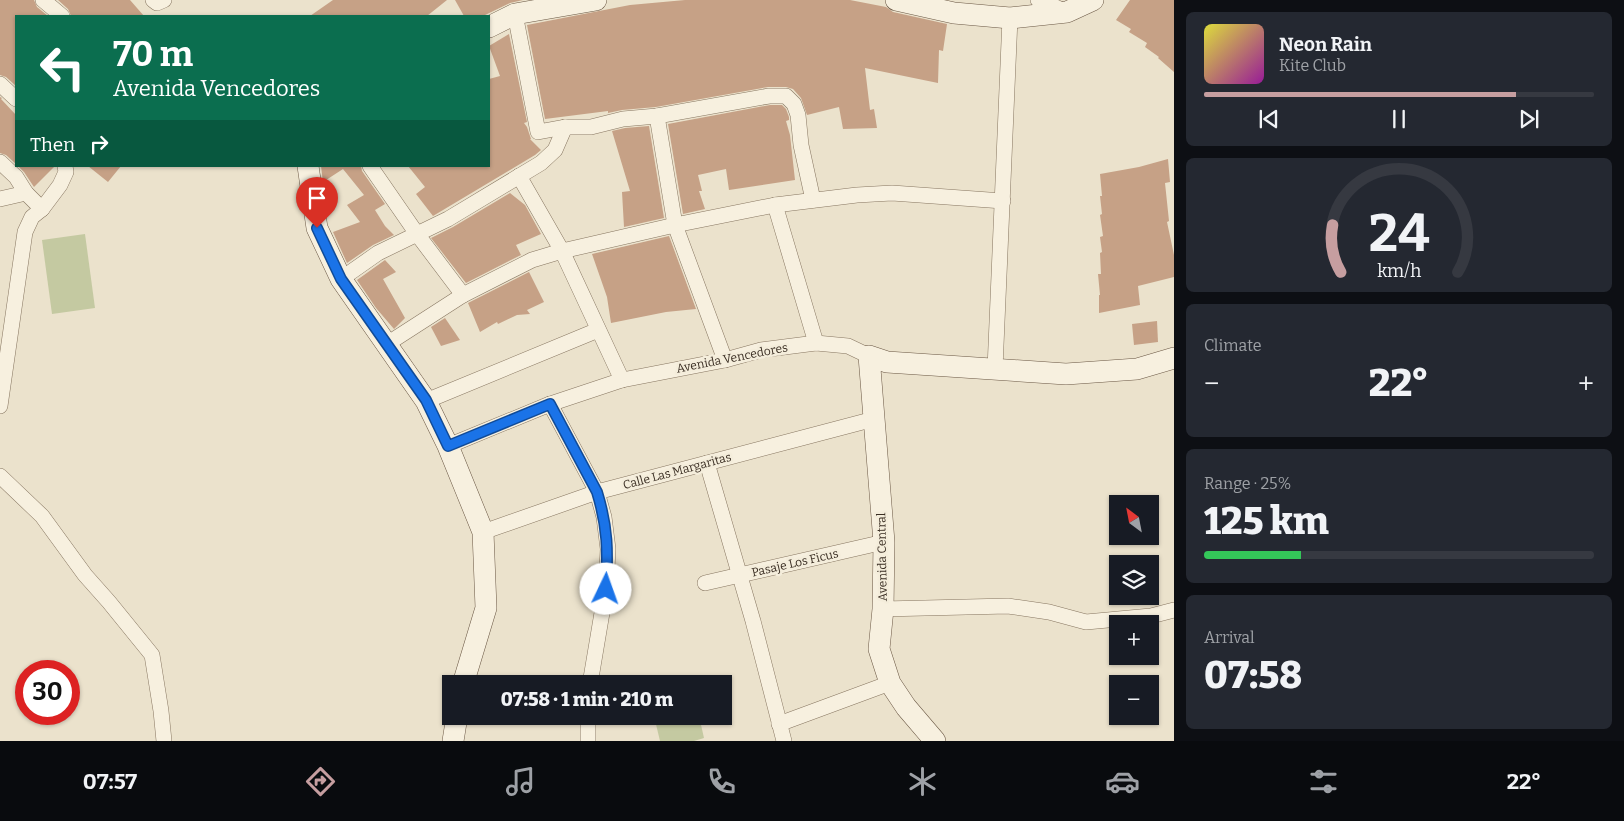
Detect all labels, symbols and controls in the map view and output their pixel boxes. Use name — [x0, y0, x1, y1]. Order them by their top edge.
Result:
text: 70 m — [113, 33, 193, 75]
text: Neon Rain — [1279, 33, 1372, 56]
icon: left — [30, 35, 95, 100]
text: Kite Club — [1279, 56, 1346, 75]
text: Avenida Vencedores — [113, 75, 320, 102]
icon: previous — [1255, 105, 1283, 133]
icon: pause — [1385, 105, 1413, 133]
icon: next — [1515, 105, 1543, 133]
icon: right — [85, 130, 113, 158]
text: Then — [30, 133, 75, 156]
pin — [296, 177, 338, 228]
icon: arrive — [303, 184, 331, 212]
text: 24 — [1369, 202, 1430, 265]
text: km/h — [1377, 260, 1421, 282]
text: Climate — [1204, 336, 1262, 355]
street label: Avenida Vencedores — [675, 340, 789, 376]
text: 22° — [1369, 360, 1429, 406]
text: − — [1204, 367, 1219, 400]
text: + — [1578, 367, 1594, 400]
street label: Calle Las Margaritas — [621, 450, 733, 492]
text: Range · 25% — [1204, 474, 1291, 493]
north arrow — [1109, 495, 1159, 545]
map controls — [1109, 495, 1159, 725]
text: 125 km — [1204, 498, 1329, 544]
street label: Avenida Central — [874, 512, 890, 601]
street label: Pasaje Los Ficus — [750, 546, 840, 580]
button: layers — [1109, 555, 1159, 605]
position arrow — [579, 562, 631, 614]
button: + — [1109, 615, 1159, 665]
text: Arrival — [1204, 628, 1255, 647]
text: 07:58 — [1204, 652, 1302, 698]
speed limit sign: 30 — [15, 660, 80, 725]
button: − — [1109, 675, 1159, 725]
text: 07:58 · 1 min · 210 m — [501, 688, 673, 711]
icon: directions — [303, 764, 338, 799]
icon: music — [503, 764, 538, 799]
icon: phone — [704, 764, 739, 799]
icon: climate — [905, 764, 940, 799]
icon: car — [1105, 764, 1140, 799]
icon: filters — [1306, 764, 1341, 799]
text: 07:57 — [83, 768, 137, 795]
text: 22° — [1507, 768, 1541, 795]

